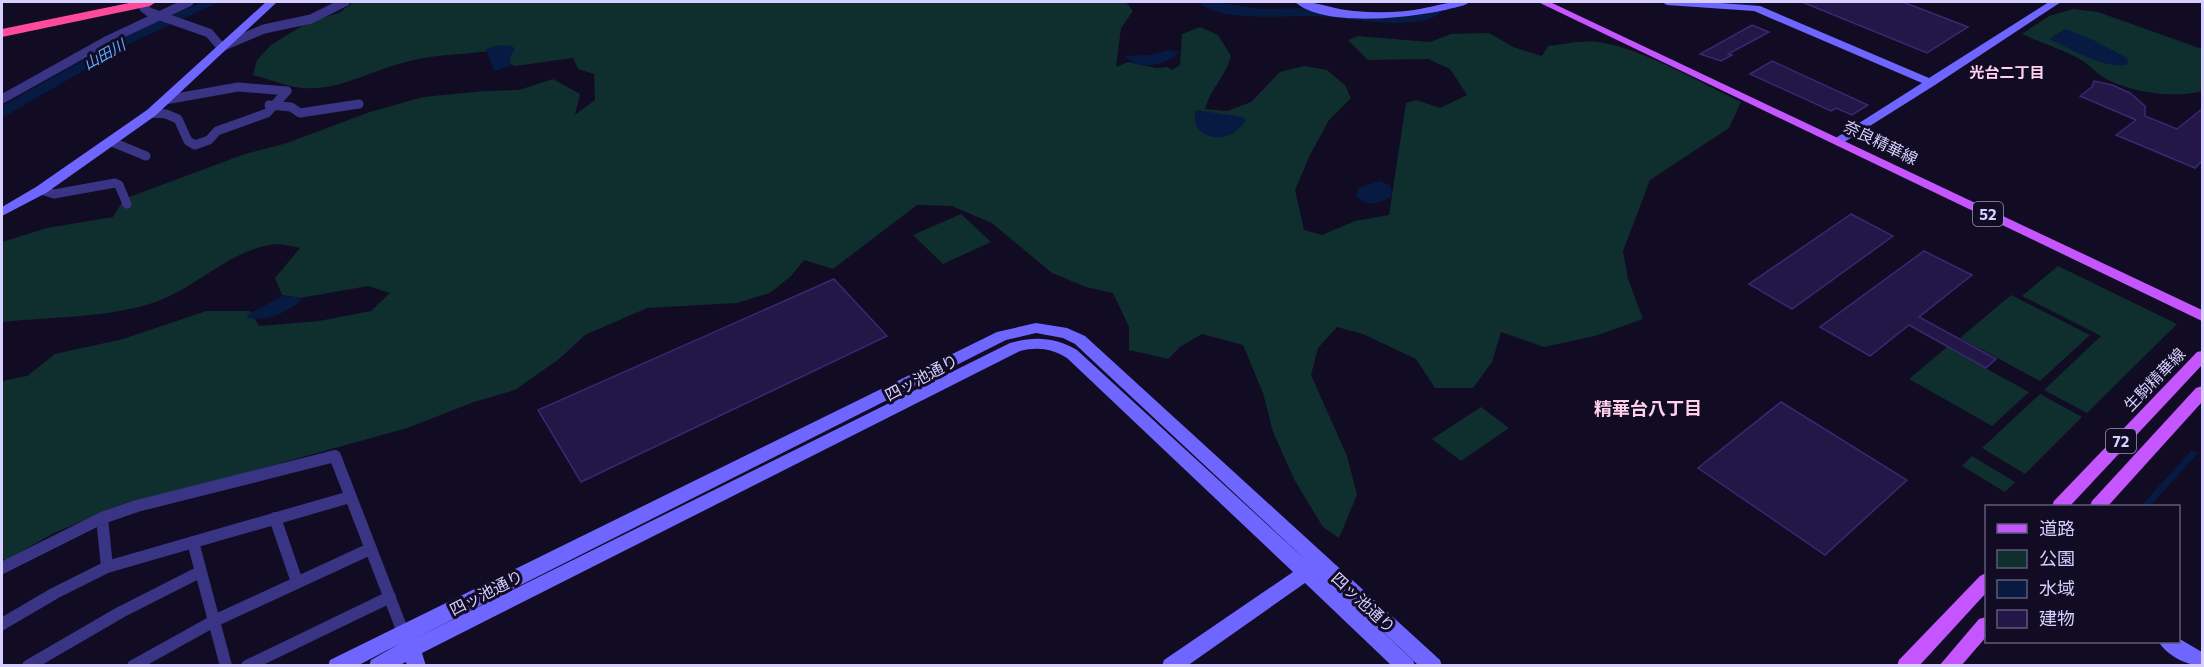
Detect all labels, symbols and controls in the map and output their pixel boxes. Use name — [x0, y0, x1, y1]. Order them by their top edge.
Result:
water label: 山田川 — [80, 34, 130, 73]
district label: 光台二丁目 — [1969, 63, 2045, 81]
street label: 奈良精華線 — [1841, 116, 1921, 168]
road number: 52 — [1973, 202, 2003, 226]
street label: 生駒精華線 — [2119, 344, 2189, 414]
street label: 四ッ池通り — [881, 350, 961, 404]
district label: 精華台八丁目 — [1594, 397, 1702, 419]
road number: 72 — [2106, 429, 2136, 453]
legend — [1985, 505, 2180, 643]
text: 道路 — [2039, 517, 2075, 539]
text: 公園 — [2039, 547, 2075, 569]
street label: 四ッ池通り — [446, 565, 526, 619]
street label: 四ッ池通り — [1328, 568, 1400, 636]
text: 水域 — [2039, 577, 2075, 599]
text: 建物 — [2039, 607, 2075, 629]

